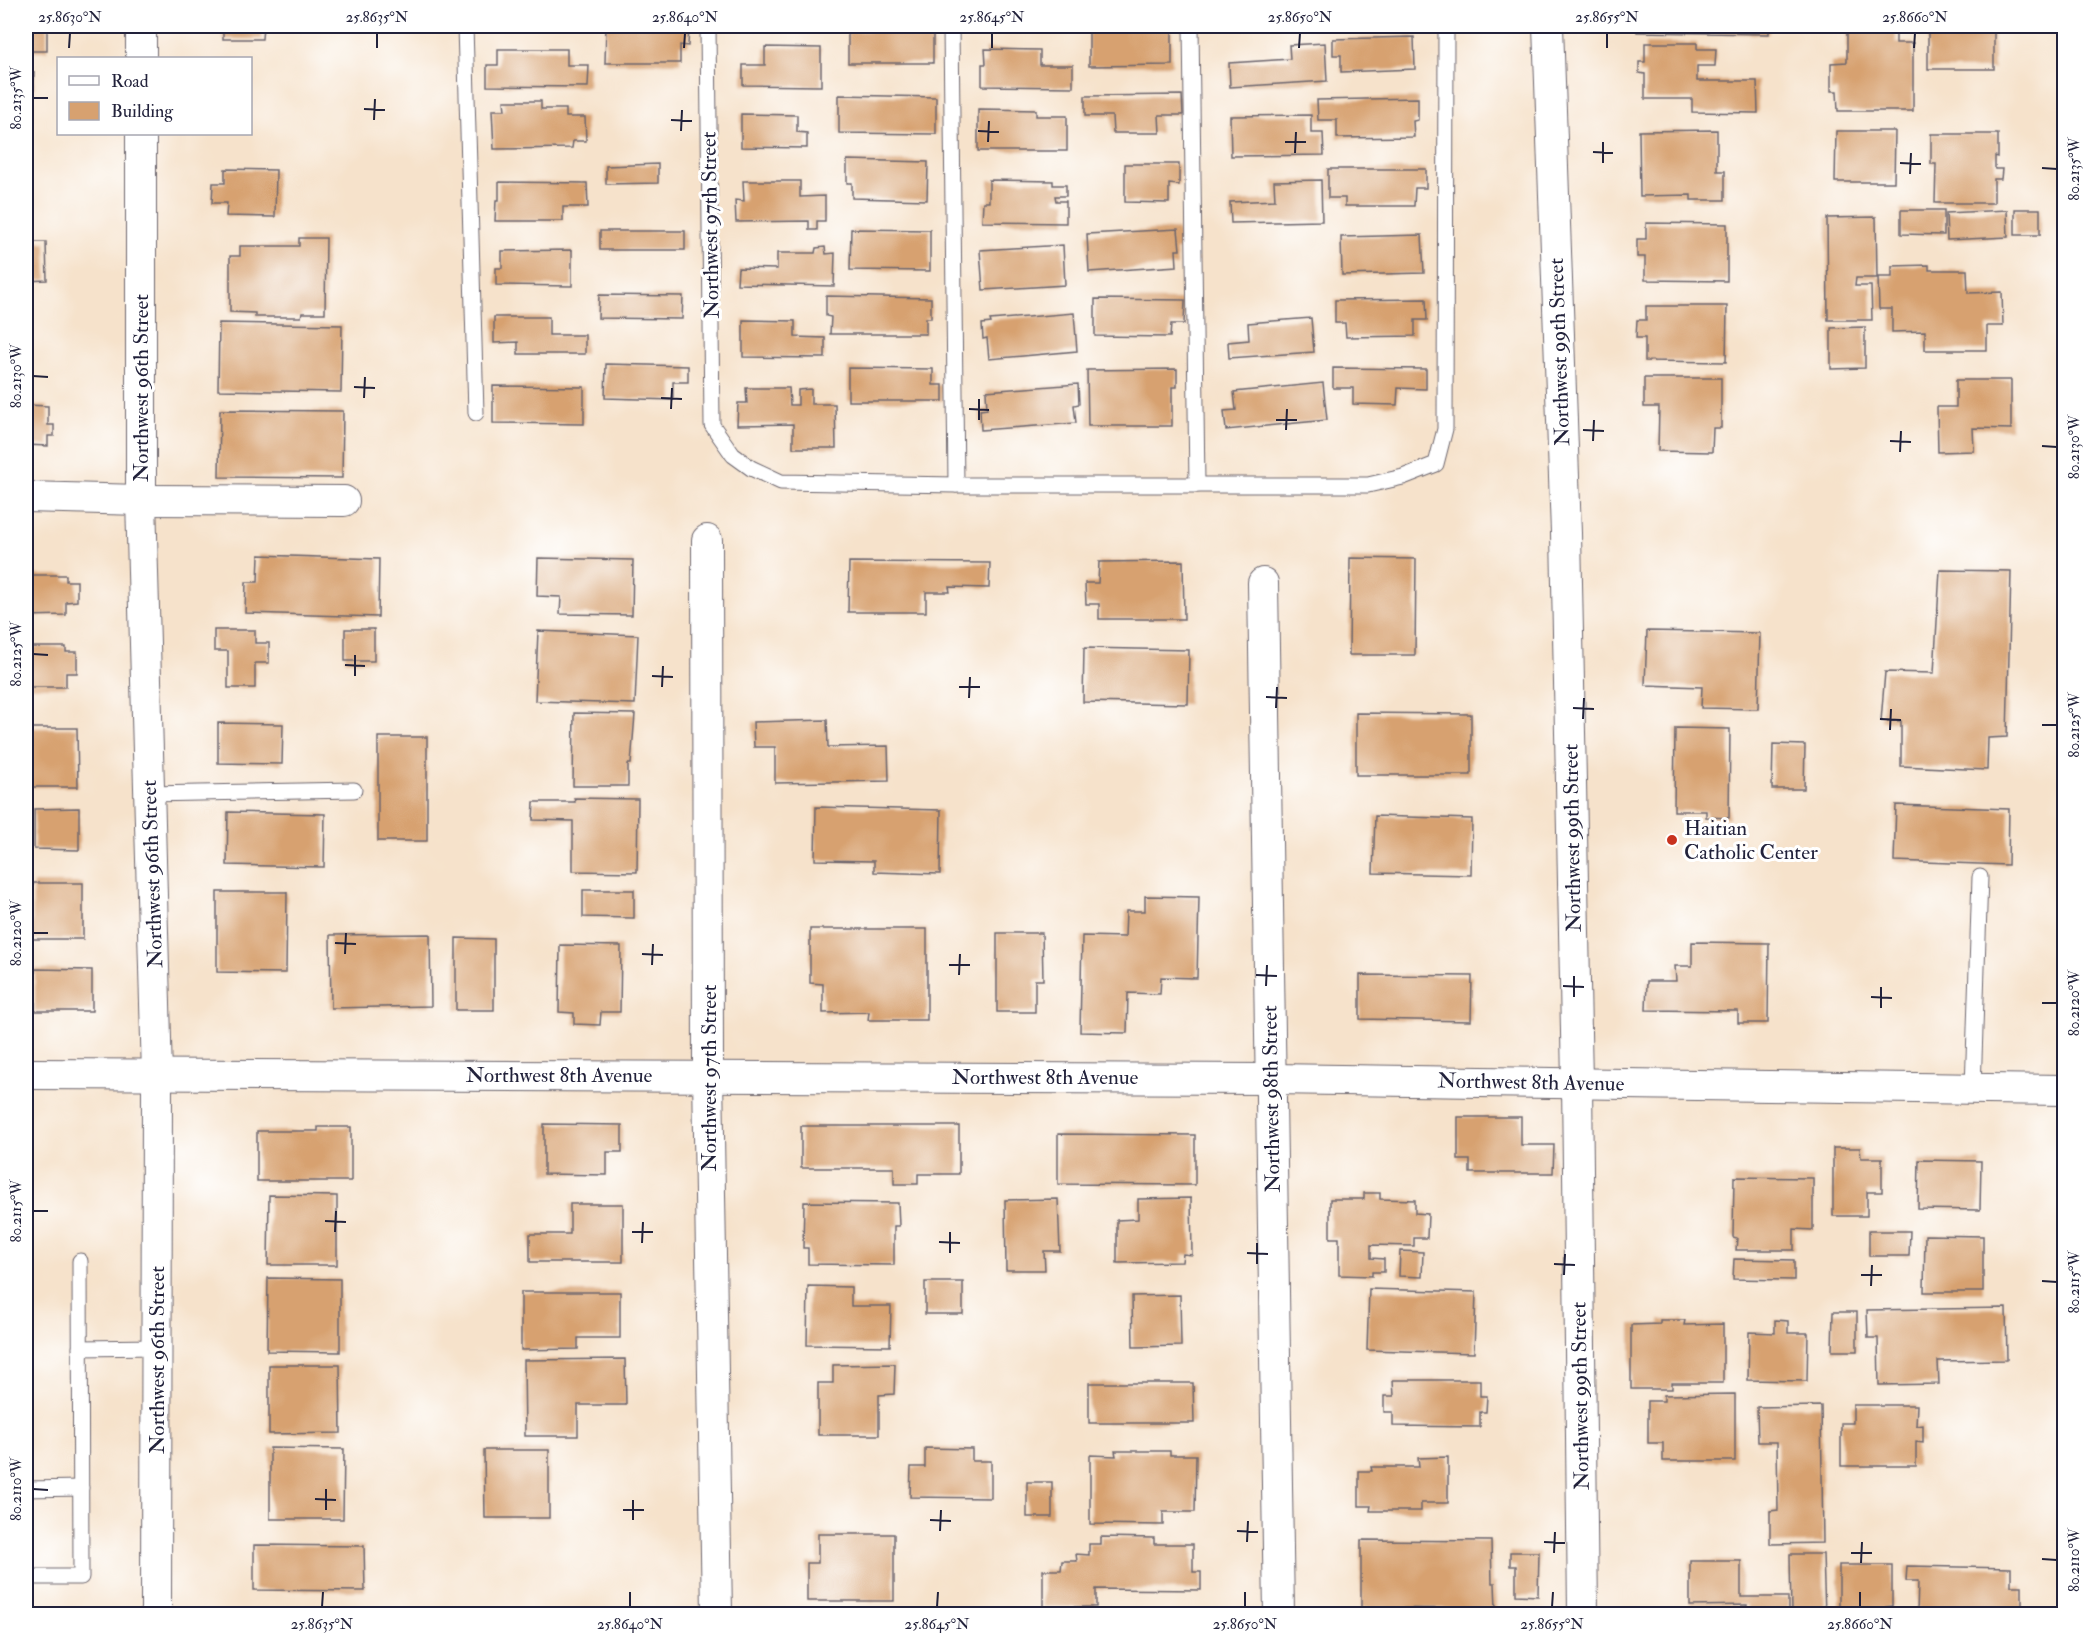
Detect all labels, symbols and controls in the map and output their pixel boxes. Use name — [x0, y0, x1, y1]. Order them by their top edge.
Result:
text: 25.8630°N — [38, 8, 102, 27]
text: 25.8635°N — [346, 8, 409, 27]
text: 25.8640°N — [652, 8, 719, 27]
text: 25.8645°N — [960, 8, 1025, 27]
text: 25.8650°N — [1268, 8, 1333, 27]
text: 25.8655°N — [1575, 8, 1639, 27]
text: 25.8660°N — [1882, 8, 1948, 27]
legend — [57, 57, 252, 135]
text: 80.2135°W — [7, 66, 26, 130]
text: Road — [111, 70, 149, 93]
text: Building — [111, 100, 174, 123]
street label: Northwest 97th Street — [695, 131, 726, 319]
text: 80.2135°W — [2065, 137, 2084, 201]
street label: Northwest 99th Street — [1543, 257, 1576, 446]
street label: Northwest 96th Street — [128, 294, 155, 482]
text: 80.2130°W — [7, 343, 26, 408]
text: 80.2130°W — [2065, 414, 2084, 479]
text: 80.2125°W — [7, 621, 26, 687]
text: 80.2125°W — [2065, 692, 2084, 758]
street label: Northwest 99th Street — [1557, 743, 1588, 932]
street label: Northwest 96th Street — [136, 779, 169, 968]
place label: Haitian Catholic Center — [1684, 815, 1818, 866]
marker: Haitian Catholic Center — [1665, 833, 1679, 847]
text: 80.2120°W — [7, 899, 26, 966]
text: 80.2120°W — [2065, 969, 2084, 1036]
street label: Northwest 97th Street — [696, 984, 723, 1172]
street label: Northwest 98th Street — [1256, 1005, 1287, 1193]
street label: Northwest 8th Avenue — [466, 1062, 653, 1089]
street label: Northwest 8th Avenue — [952, 1064, 1139, 1091]
street label: Northwest 8th Avenue — [1437, 1067, 1625, 1098]
text: 80.2115°W — [7, 1179, 26, 1243]
text: 80.2115°W — [2065, 1250, 2084, 1314]
street label: Northwest 96th Street — [144, 1266, 171, 1454]
street label: Northwest 99th Street — [1565, 1301, 1596, 1490]
text: 80.2110°W — [7, 1456, 26, 1521]
text: 80.2110°W — [2065, 1527, 2084, 1592]
text: 25.8635°N — [291, 1615, 354, 1634]
text: 25.8640°N — [597, 1615, 664, 1634]
text: 25.8645°N — [905, 1615, 970, 1634]
text: 25.8650°N — [1213, 1615, 1278, 1634]
text: 25.8655°N — [1520, 1615, 1584, 1634]
text: 25.8660°N — [1827, 1615, 1893, 1634]

